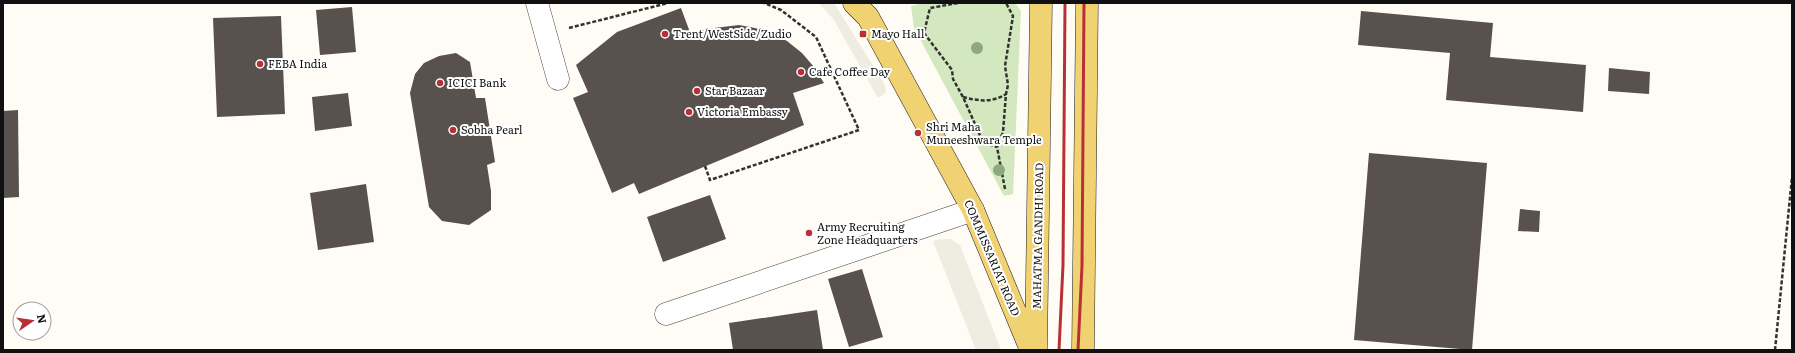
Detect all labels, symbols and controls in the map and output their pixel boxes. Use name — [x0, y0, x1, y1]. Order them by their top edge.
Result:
place label: Trent/WestSide/Zudio — [673, 25, 792, 41]
place label: Mayo Hall — [871, 25, 925, 41]
marker: Trent/WestSide/Zudio — [660, 29, 670, 39]
marker: Mayo Hall — [858, 29, 868, 39]
place label: FEBA India — [268, 55, 327, 71]
marker: FEBA India — [255, 59, 265, 69]
place label: Cafe Coffee Day — [809, 63, 891, 79]
marker: Cafe Coffee Day — [796, 67, 806, 77]
place label: ICICI Bank — [448, 74, 506, 90]
marker: ICICI Bank — [435, 78, 445, 88]
place label: Star Bazaar — [705, 82, 765, 98]
marker: Star Bazaar — [692, 86, 702, 96]
place label: Victoria Embassy — [697, 103, 789, 119]
marker: Victoria Embassy — [684, 107, 694, 117]
place label: Shri Maha Muneeshwara Temple — [926, 118, 1042, 147]
place label: Sobha Pearl — [461, 121, 523, 137]
marker: Sobha Pearl — [448, 125, 458, 135]
marker: Shri Maha Muneeshwara Temple — [913, 128, 923, 138]
street label: MAHATMA GANDHI ROAD — [1028, 163, 1046, 309]
street label: COMMISSARIAT ROAD — [961, 197, 1025, 318]
place label: Army Recruiting Zone Headquarters — [817, 218, 918, 247]
marker: Army Recruiting Zone Headquarters — [804, 228, 814, 238]
north arrow — [12, 301, 52, 341]
text: N — [34, 312, 52, 325]

